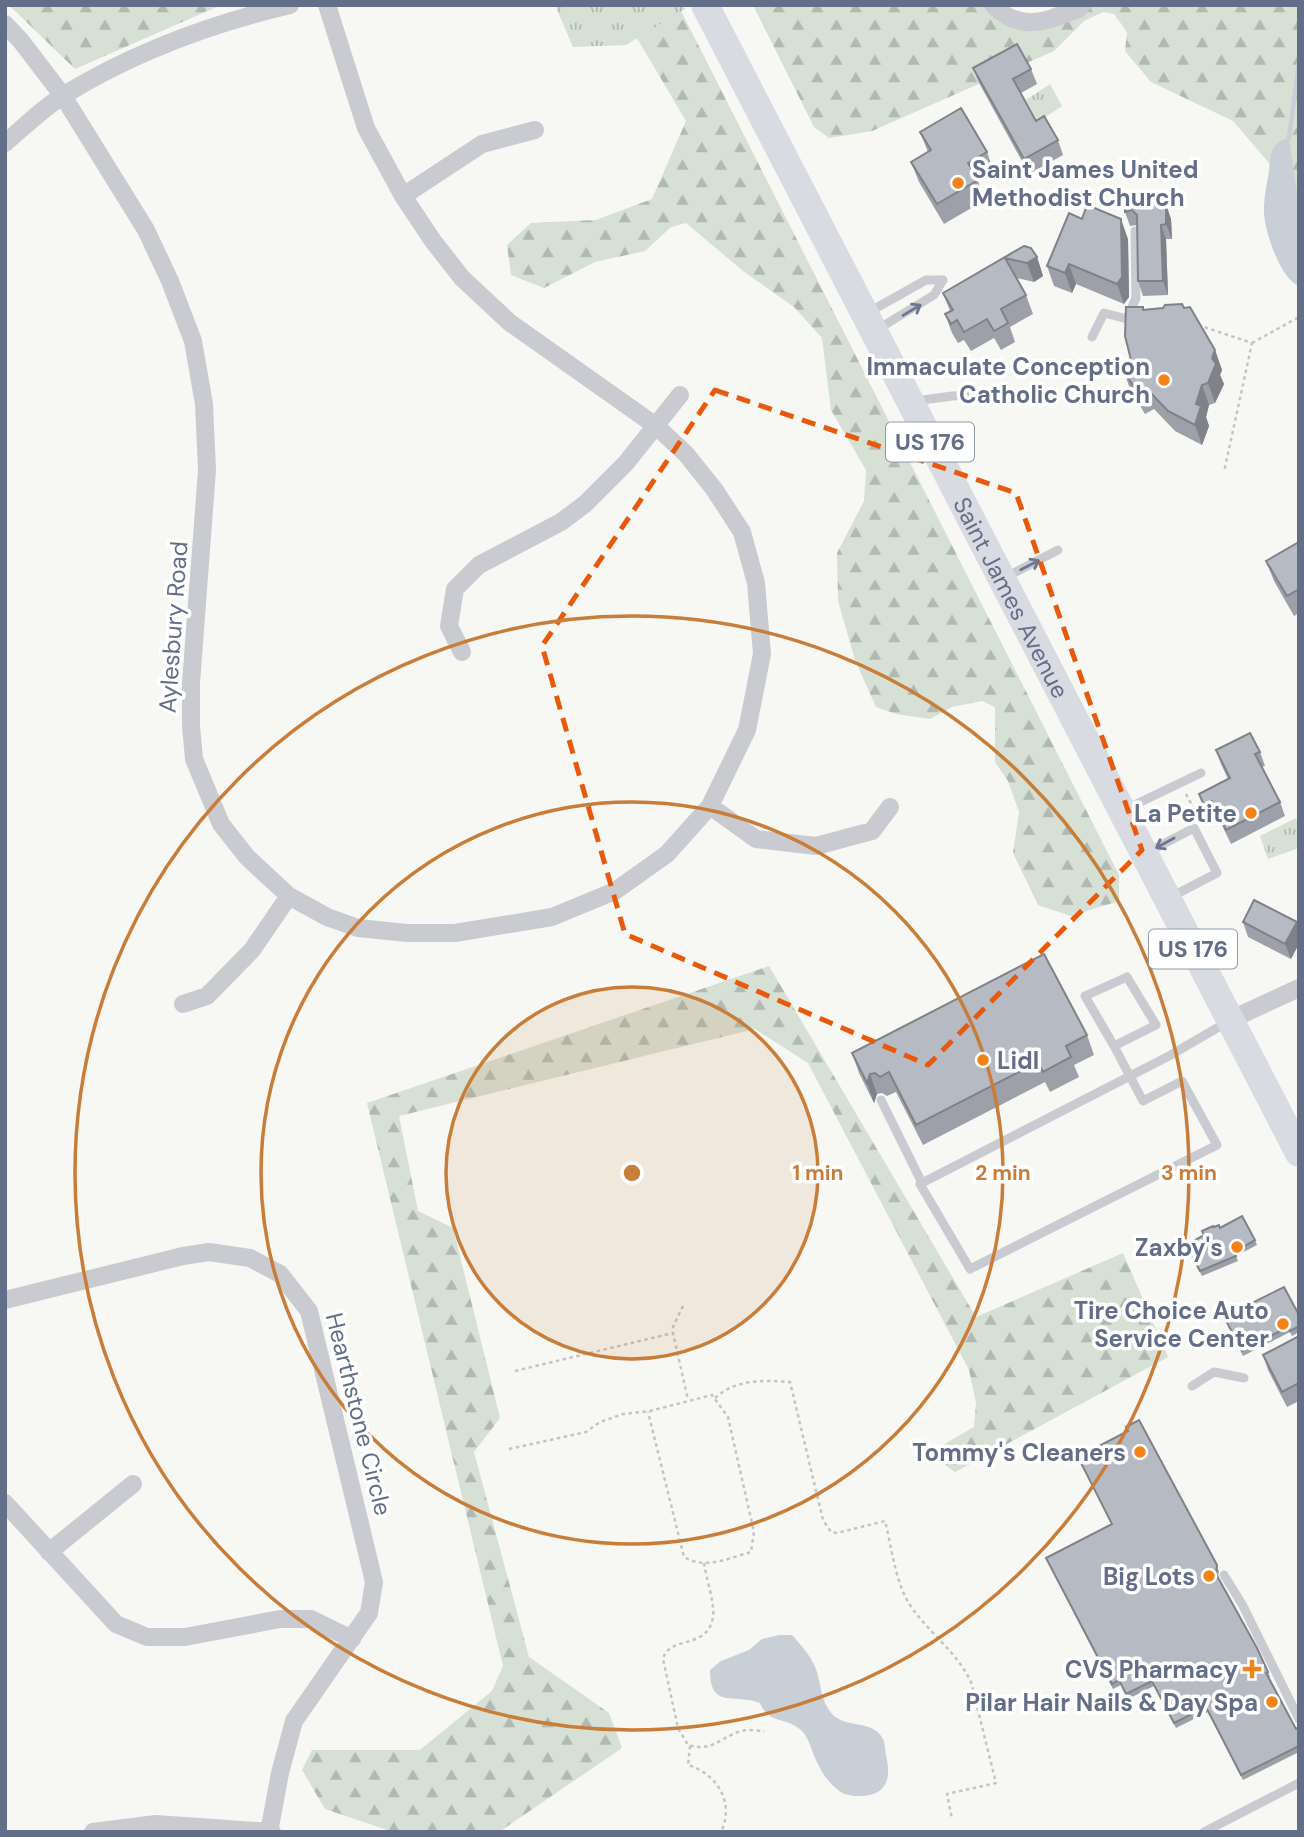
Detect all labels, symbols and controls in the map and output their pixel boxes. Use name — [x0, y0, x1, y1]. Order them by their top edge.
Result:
place label: Saint James United Methodist Church — [972, 154, 1199, 213]
marker: Saint James United Methodist Church — [950, 175, 966, 191]
one-way arrow — [901, 302, 921, 316]
place label: Immaculate Conception Catholic Church — [867, 351, 1150, 410]
marker: Immaculate Conception Catholic Church — [1156, 372, 1172, 388]
road number: US 176 — [886, 422, 974, 462]
street label: Saint James Avenue — [947, 491, 1076, 703]
street label: Aylesbury Road — [152, 540, 194, 714]
one-way arrow — [1019, 557, 1039, 571]
place label: La Petite — [1134, 798, 1237, 829]
marker: La Petite — [1243, 805, 1259, 821]
one-way arrow — [1155, 837, 1175, 851]
road number: US 176 — [1149, 930, 1237, 968]
place label: Lidl — [997, 1045, 1039, 1076]
marker: Lidl — [975, 1052, 991, 1068]
text: 1 min — [792, 1159, 844, 1187]
text: 2 min — [975, 1159, 1031, 1187]
text: 3 min — [1161, 1159, 1217, 1187]
centre of rings — [620, 1161, 644, 1185]
place label: Zaxby's — [1135, 1232, 1223, 1263]
marker: Zaxby's — [1229, 1239, 1245, 1255]
place label: Tire Choice Auto Service Center — [1074, 1295, 1269, 1354]
street label: Hearthstone Circle — [319, 1309, 399, 1519]
marker: Tire Choice Auto Service Center — [1275, 1316, 1291, 1332]
place label: Tommy's Cleaners — [912, 1437, 1126, 1468]
marker: Tommy's Cleaners — [1132, 1444, 1148, 1460]
place label: Big Lots — [1103, 1561, 1195, 1592]
marker: Big Lots — [1201, 1568, 1217, 1584]
place label: CVS Pharmacy — [1065, 1654, 1239, 1685]
marker: CVS Pharmacy — [1244, 1661, 1260, 1677]
place label: Pilar Hair Nails & Day Spa — [965, 1687, 1258, 1718]
marker: Pilar Hair Nails & Day Spa — [1264, 1694, 1280, 1710]

